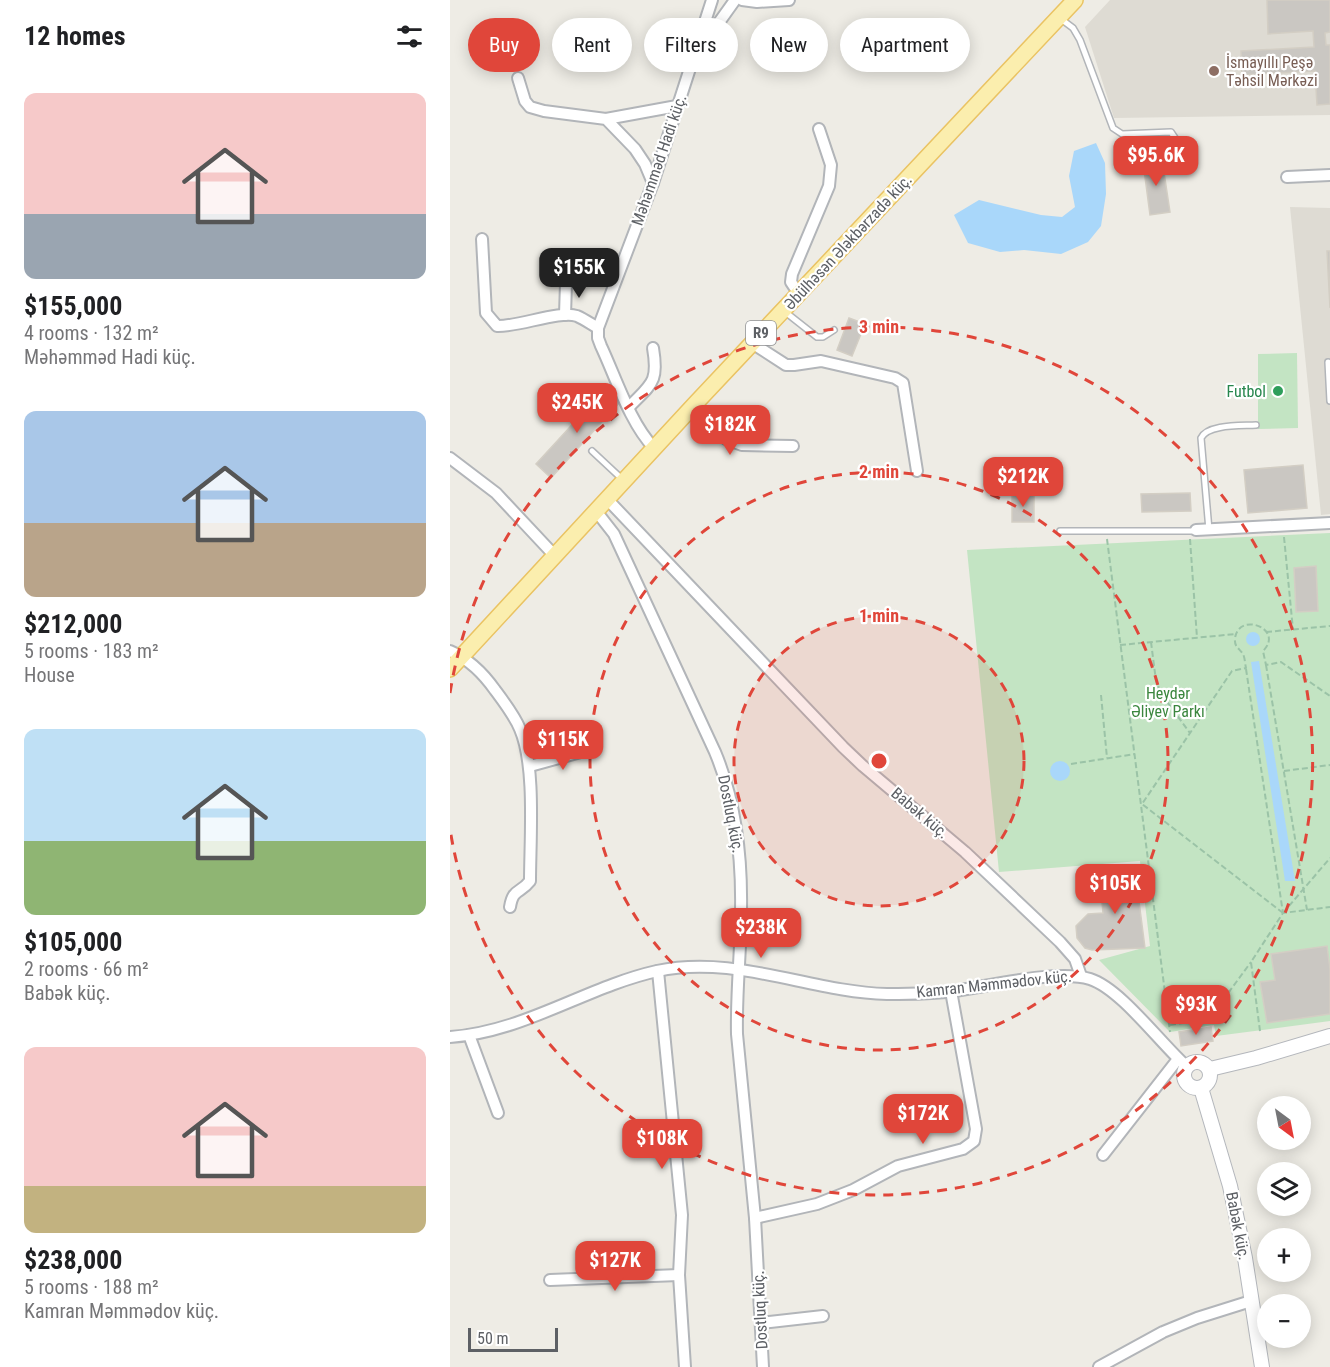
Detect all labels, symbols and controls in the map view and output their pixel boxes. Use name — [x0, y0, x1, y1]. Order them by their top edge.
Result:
chip: Buy — [468, 18, 540, 72]
chip: Rent — [552, 18, 632, 72]
chip: Filters — [644, 18, 738, 72]
chip: New — [750, 18, 828, 72]
chip: Apartment — [840, 18, 970, 72]
icon: filters — [393, 20, 426, 53]
text: 12 homes — [24, 21, 126, 51]
place label: İsmayıllı Peşə Təhsil Mərkəzi — [1226, 53, 1318, 90]
marker: İsmayıllı Peşə Təhsil Mərkəzi — [1207, 64, 1221, 78]
street label: Məhəmməd Hadi küç. — [628, 92, 690, 228]
icon: home — [171, 132, 279, 240]
pin: $95.6K — [1107, 136, 1205, 187]
text: $95.6K — [1127, 143, 1185, 167]
street label: Əbülhəsən Ələkbərzadə küç. — [780, 170, 916, 314]
pin: $155K — [537, 248, 621, 299]
text: $155K — [553, 255, 605, 279]
text: $155,000 — [24, 291, 122, 321]
text: 3 min — [859, 316, 899, 337]
text: 4 rooms · 132 m² — [24, 321, 159, 345]
road number: R9 — [746, 321, 776, 345]
text: Məhəmməd Hadi küç. — [24, 345, 196, 369]
place label: Futbol — [1226, 382, 1266, 401]
pin: $245K — [535, 383, 619, 434]
marker: Futbol — [1271, 384, 1285, 398]
text: $245K — [551, 390, 603, 414]
pin: $182K — [688, 405, 772, 456]
text: $182K — [704, 412, 756, 436]
icon: home — [171, 450, 279, 558]
pin: $212K — [981, 457, 1065, 508]
text: 2 min — [859, 461, 899, 482]
text: $212K — [997, 464, 1049, 488]
text: 1 min — [859, 605, 899, 626]
text: $212,000 — [24, 609, 122, 639]
text: 5 rooms · 183 m² — [24, 639, 159, 663]
text: House — [24, 663, 75, 687]
park label: Heydər Əliyev Parkı — [1131, 684, 1205, 721]
pin: $115K — [521, 720, 605, 771]
text: $115K — [537, 727, 589, 751]
centre of rings — [869, 751, 889, 771]
icon: home — [171, 768, 279, 876]
street label: Dostluq küç. — [714, 773, 748, 855]
street label: Babək küç. — [887, 783, 953, 843]
pin: $105K — [1073, 864, 1157, 915]
text: $105K — [1089, 871, 1141, 895]
pin: $238K — [719, 908, 803, 959]
text: $238K — [735, 915, 787, 939]
text: $105,000 — [24, 927, 122, 957]
text: 2 rooms · 66 m² — [24, 957, 149, 981]
street label: Kamran Məmmədov küç. — [915, 966, 1073, 1002]
text: Babək küç. — [24, 981, 110, 1005]
pin: $93K — [1160, 985, 1232, 1036]
text: $93K — [1175, 992, 1217, 1016]
icon: home — [171, 1086, 279, 1194]
pin: $172K — [881, 1094, 965, 1145]
north arrow — [1257, 1096, 1311, 1150]
map controls — [1257, 1096, 1311, 1348]
text: $172K — [897, 1101, 949, 1125]
pin: $108K — [620, 1119, 704, 1170]
text: $108K — [636, 1126, 688, 1150]
button: layers — [1257, 1162, 1311, 1216]
street label: Babək küç. — [1222, 1190, 1254, 1262]
button: + — [1257, 1228, 1311, 1282]
pin: $127K — [573, 1241, 657, 1292]
text: $238,000 — [24, 1245, 122, 1275]
text: $127K — [589, 1248, 641, 1272]
street label: Dostluq küç. — [748, 1270, 772, 1350]
text: 5 rooms · 188 m² — [24, 1275, 159, 1299]
button: − — [1257, 1294, 1311, 1348]
text: Kamran Məmmədov küç. — [24, 1299, 219, 1323]
scale bar — [468, 1325, 558, 1352]
text: 50 m — [477, 1329, 509, 1348]

